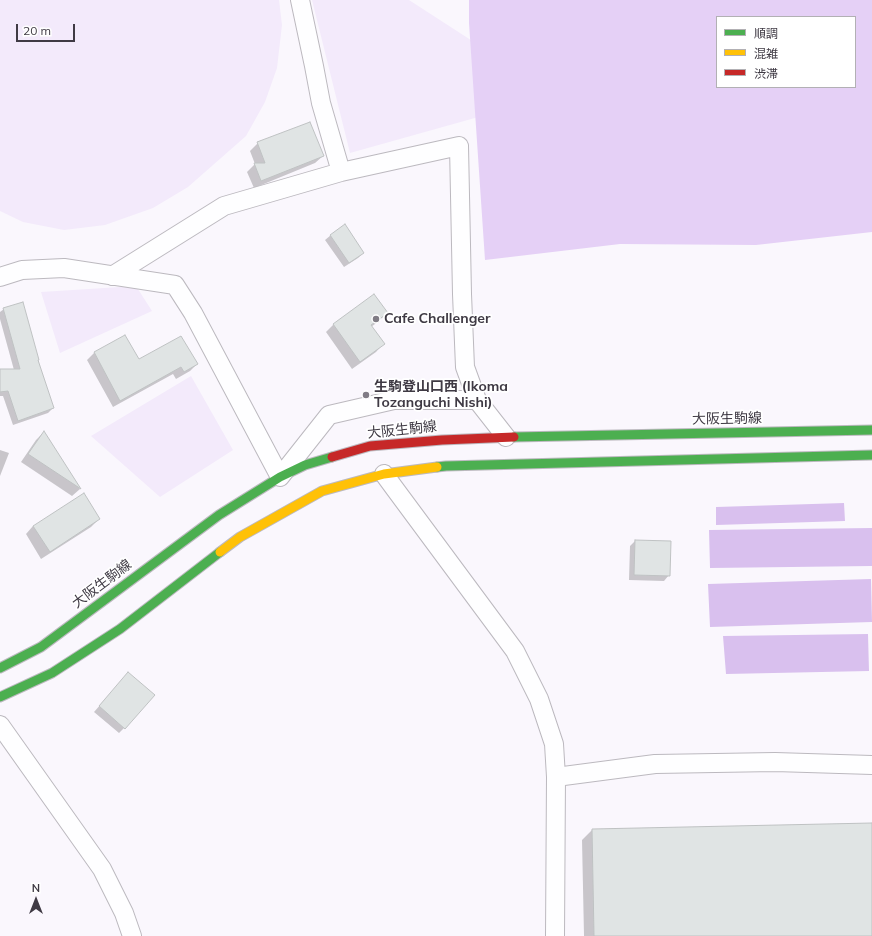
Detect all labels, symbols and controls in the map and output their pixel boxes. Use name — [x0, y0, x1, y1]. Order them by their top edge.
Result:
scale bar — [18, 16, 77, 42]
legend — [716, 16, 856, 88]
text: 20 m — [23, 23, 51, 38]
text: 順調 — [754, 26, 778, 41]
text: 混雑 — [754, 46, 778, 61]
text: 渋滞 — [754, 66, 778, 81]
place label: Cafe Challenger — [384, 311, 491, 327]
marker: Cafe Challenger — [371, 314, 381, 324]
place label: 生駒登山口西 (Ikoma Tozanguchi Nishi) — [374, 379, 508, 412]
marker: 生駒登山口西 (Ikoma Tozanguchi Nishi) — [361, 390, 371, 400]
street label: 大阪生駒線 — [692, 410, 762, 428]
street label: 大阪生駒線 — [366, 418, 438, 442]
street label: 大阪生駒線 — [69, 556, 135, 612]
north arrow — [16, 880, 56, 920]
text: N — [32, 881, 40, 895]

